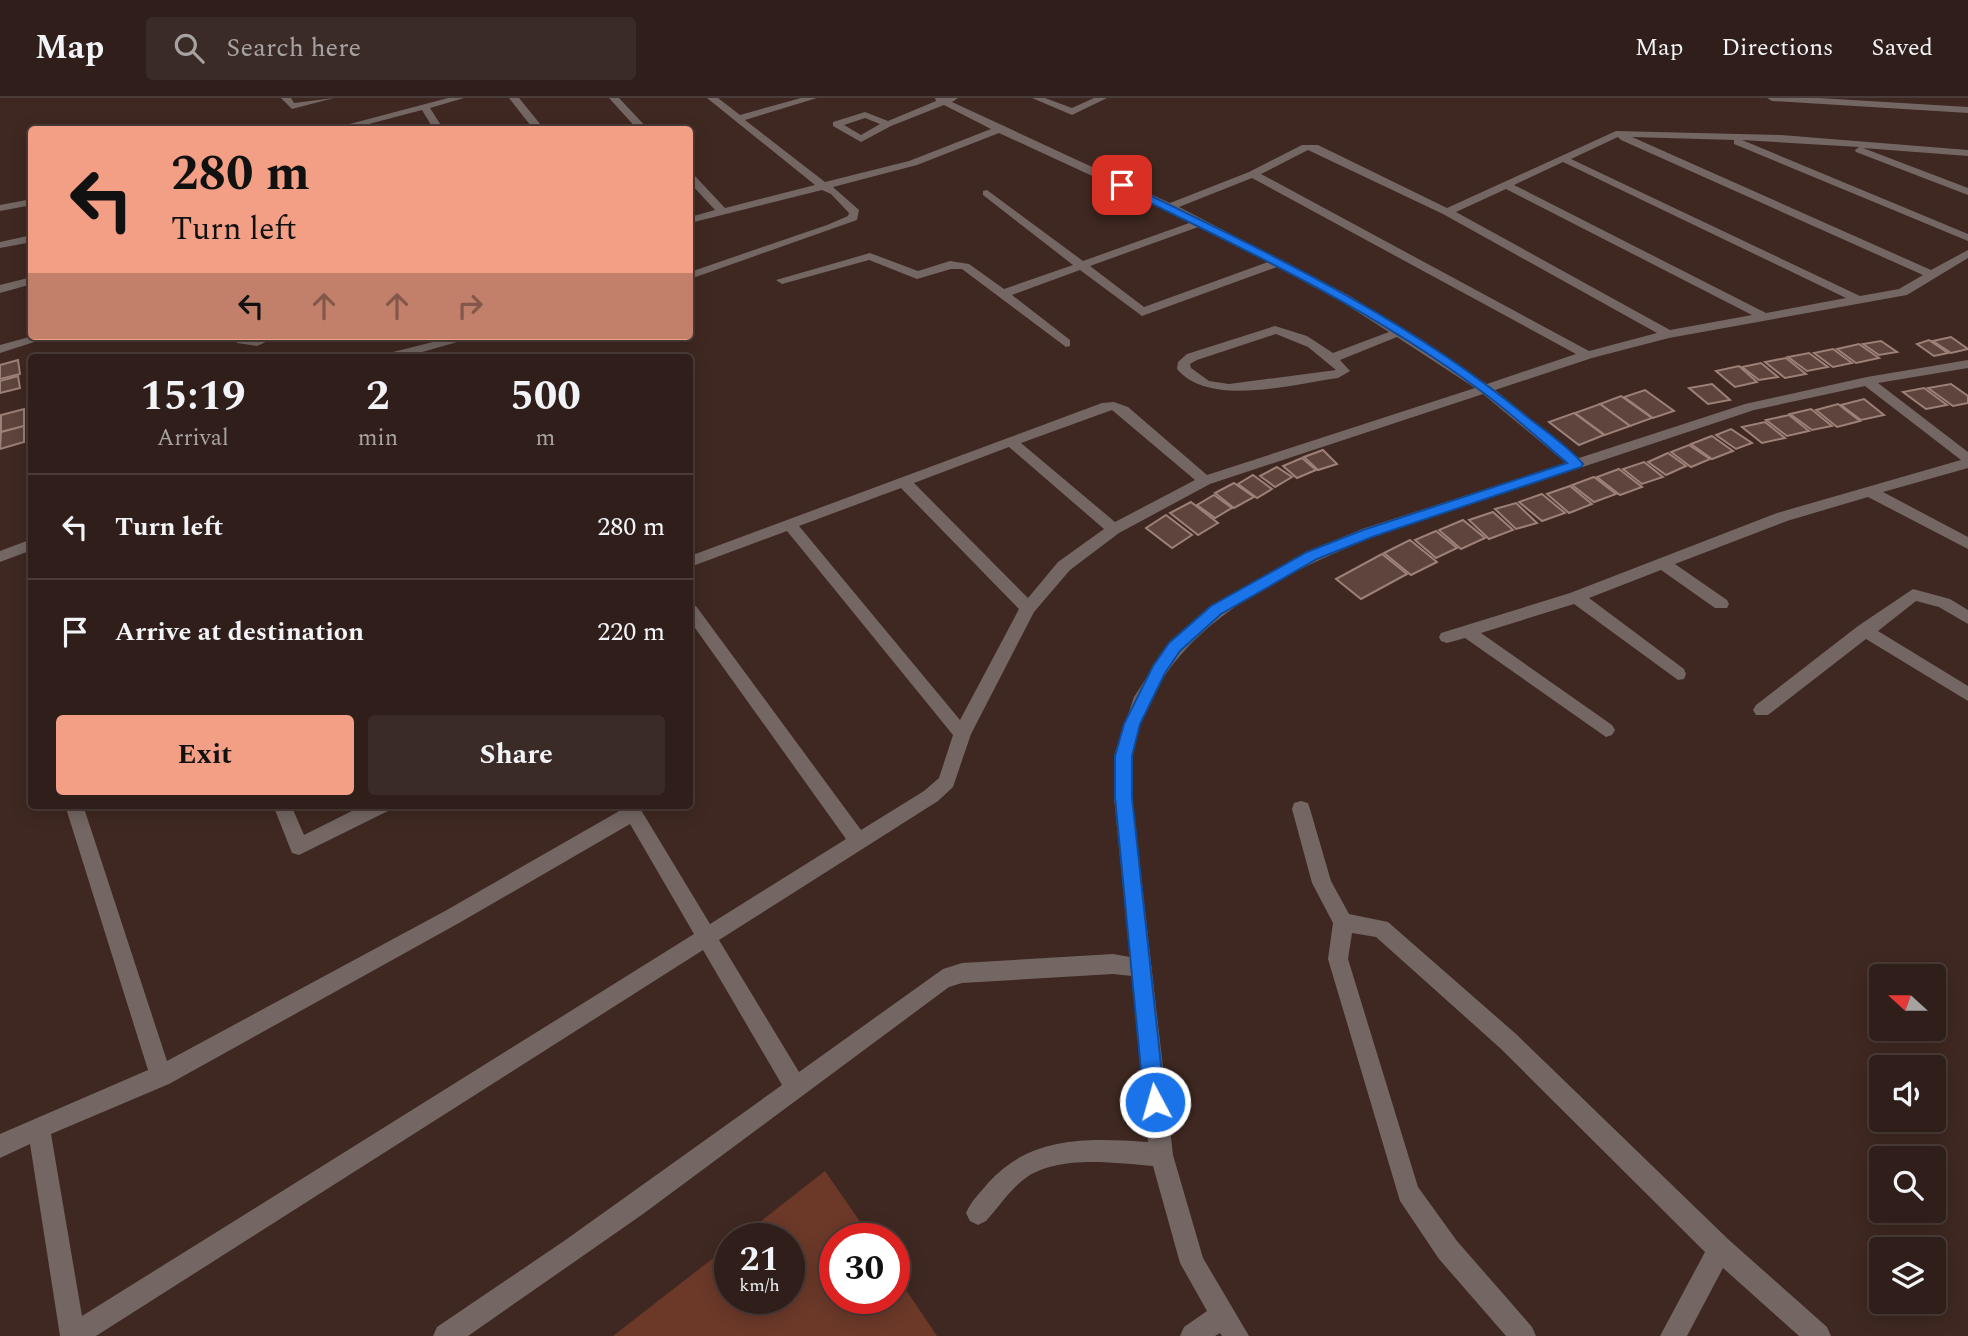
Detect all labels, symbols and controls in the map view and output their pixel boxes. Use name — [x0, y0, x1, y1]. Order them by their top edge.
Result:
search box — [146, 17, 636, 80]
text: Map — [35, 23, 104, 73]
text: Search here — [226, 28, 361, 68]
icon: search — [170, 29, 208, 67]
text: Map — [1635, 30, 1683, 66]
text: Directions — [1721, 30, 1833, 66]
text: Saved — [1871, 30, 1933, 66]
text: 280 m — [171, 137, 310, 212]
icon: left — [56, 154, 147, 245]
pin — [1092, 155, 1152, 215]
icon: arrive — [1103, 166, 1141, 204]
text: Turn left — [171, 205, 297, 254]
icon: left — [232, 287, 270, 325]
icon: ahead — [305, 287, 343, 325]
icon: ahead — [378, 287, 416, 325]
icon: right — [451, 287, 489, 325]
text: 15:19 — [140, 365, 246, 428]
text: 2 — [366, 365, 390, 428]
text: 500 — [510, 365, 581, 428]
text: Arrival — [157, 421, 229, 456]
text: min — [358, 421, 398, 456]
text: m — [536, 421, 555, 456]
text: Turn left — [115, 507, 223, 547]
text: 280 m — [597, 507, 665, 547]
icon: left — [56, 508, 94, 546]
text: Arrive at destination — [115, 612, 364, 652]
text: 220 m — [597, 612, 665, 652]
icon: arrive — [56, 613, 94, 651]
button: Exit — [56, 715, 354, 795]
button: Share — [368, 715, 665, 795]
north arrow — [1869, 964, 1946, 1041]
map controls — [1869, 964, 1946, 1314]
button: sound — [1869, 1055, 1946, 1132]
position arrow — [1118, 1065, 1192, 1139]
button: search — [1869, 1146, 1946, 1223]
speed limit sign: 30 — [819, 1223, 910, 1314]
text: 21 — [740, 1233, 779, 1286]
button: layers — [1869, 1237, 1946, 1314]
text: km/h — [739, 1272, 780, 1299]

